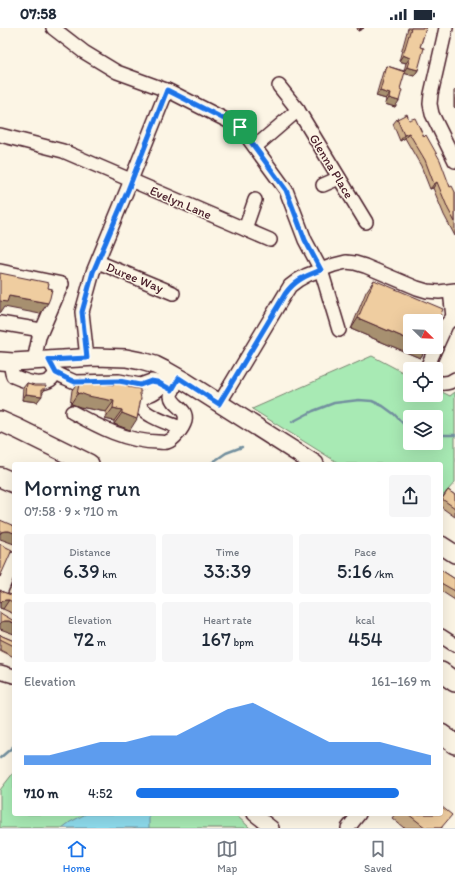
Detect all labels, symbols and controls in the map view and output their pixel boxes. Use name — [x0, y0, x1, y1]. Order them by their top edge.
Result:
text: 07:58 — [20, 5, 56, 23]
pin — [223, 110, 257, 144]
icon: arrive — [229, 116, 251, 138]
street label: Glenna Place — [306, 131, 357, 201]
street label: Evelyn Lane — [148, 183, 214, 222]
street label: Duree Way — [104, 259, 166, 296]
north arrow — [403, 314, 443, 354]
map controls — [403, 314, 443, 450]
button: locate — [403, 362, 443, 402]
button: layers — [403, 410, 443, 450]
text: Morning run — [24, 475, 140, 502]
button: share — [389, 475, 431, 517]
text: 07:58 · 9 × 710 m — [24, 504, 118, 519]
text: Distance — [69, 546, 110, 559]
text: Time — [216, 546, 239, 559]
text: Pace — [354, 546, 376, 559]
text: 6.39 — [63, 559, 100, 583]
text: 33:39 — [203, 559, 252, 583]
text: 5:16 — [337, 559, 372, 583]
text: km — [100, 568, 117, 581]
text: /km — [372, 568, 394, 581]
text: Elevation — [68, 614, 112, 627]
text: Heart rate — [203, 614, 252, 627]
text: kcal — [355, 614, 375, 627]
text: 72 — [74, 627, 94, 651]
text: 167 — [201, 627, 231, 651]
text: 454 — [348, 627, 382, 651]
text: m — [94, 636, 106, 649]
text: bpm — [231, 636, 254, 649]
text: Elevation — [24, 674, 76, 689]
text: 161–169 m — [371, 674, 431, 689]
text: 710 m — [24, 786, 58, 801]
text: 4:52 — [88, 786, 113, 801]
tab: Home — [63, 838, 91, 875]
tab: Map — [216, 838, 238, 875]
tab: Saved — [364, 838, 392, 875]

